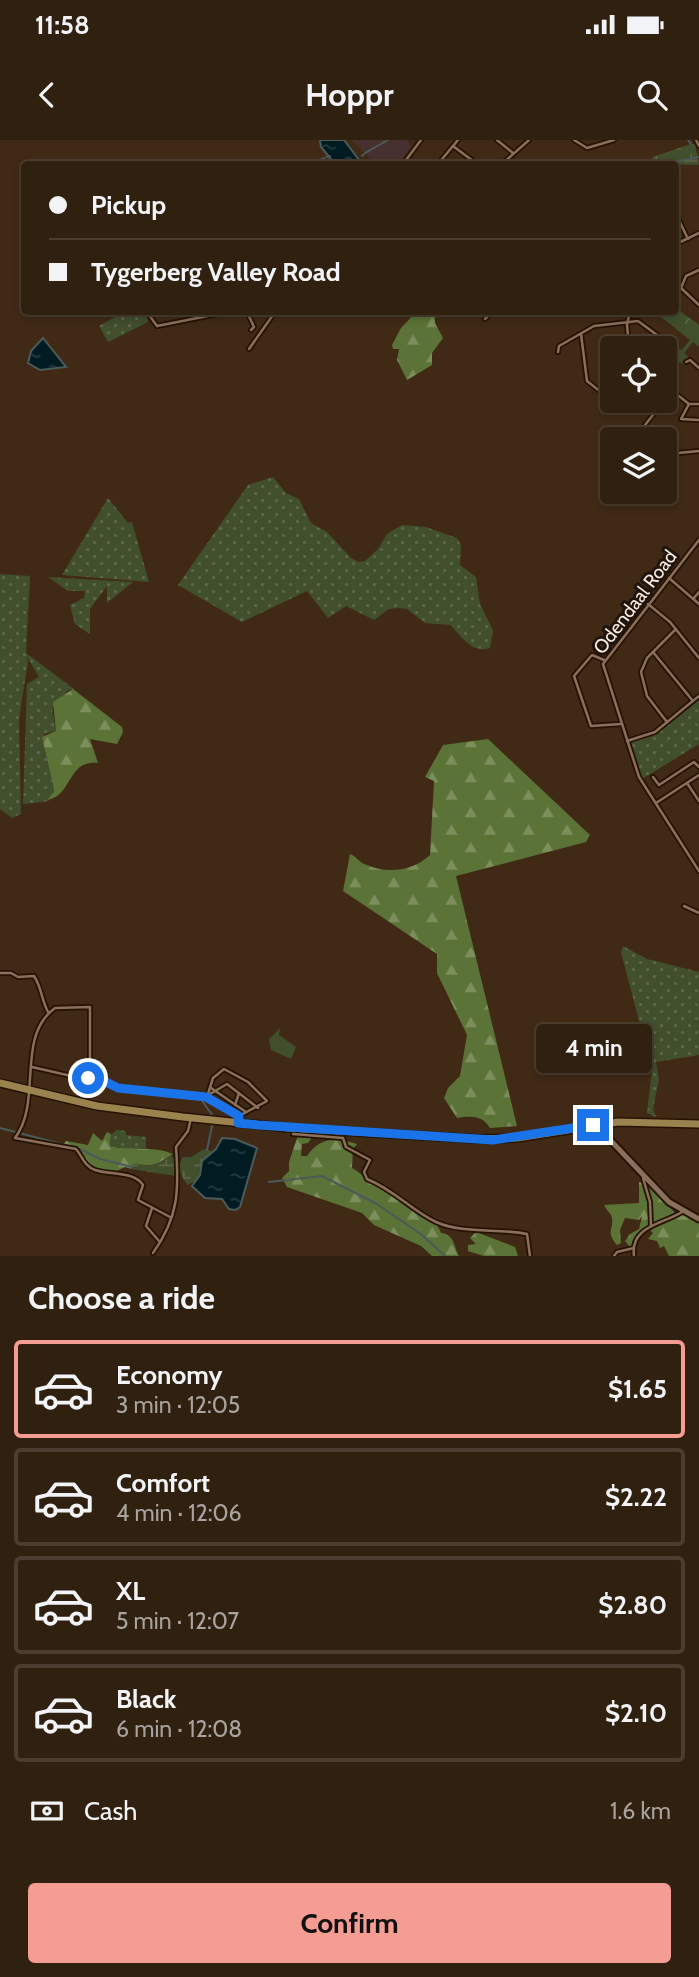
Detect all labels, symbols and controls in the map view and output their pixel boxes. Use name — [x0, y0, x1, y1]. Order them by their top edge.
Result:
text: 11:58 — [35, 9, 90, 41]
text: Hoppr — [305, 75, 394, 114]
icon: back — [28, 76, 66, 114]
icon: search — [633, 76, 671, 114]
text: Pickup — [91, 189, 166, 221]
text: Tygerberg Valley Road — [91, 256, 341, 288]
map controls — [600, 336, 677, 504]
button: locate — [600, 336, 677, 413]
button: layers — [600, 427, 677, 504]
street label: Odendaal Road — [588, 545, 682, 659]
callout: 4 min — [535, 1024, 651, 1072]
text: 4 min — [565, 1034, 623, 1062]
route start — [72, 1062, 104, 1094]
route end — [577, 1109, 609, 1141]
text: Choose a ride — [28, 1278, 215, 1317]
icon: car — [32, 1358, 95, 1421]
text: Economy — [116, 1359, 222, 1391]
text: $1.65 — [608, 1373, 667, 1405]
text: 3 min · 12:05 — [116, 1391, 240, 1419]
icon: car — [32, 1466, 95, 1529]
text: Comfort — [116, 1467, 210, 1499]
text: $2.22 — [605, 1481, 667, 1513]
text: 4 min · 12:06 — [116, 1499, 242, 1527]
icon: car — [32, 1574, 95, 1637]
text: XL — [116, 1575, 145, 1607]
text: $2.80 — [598, 1589, 667, 1621]
text: 5 min · 12:07 — [116, 1607, 239, 1635]
icon: car — [32, 1682, 95, 1745]
text: Black — [116, 1683, 176, 1715]
text: $2.10 — [605, 1697, 667, 1729]
text: 6 min · 12:08 — [116, 1715, 242, 1743]
icon: cash — [28, 1792, 66, 1830]
text: Cash — [84, 1795, 137, 1827]
text: 1.6 km — [610, 1797, 671, 1825]
button: Confirm — [28, 1883, 671, 1963]

